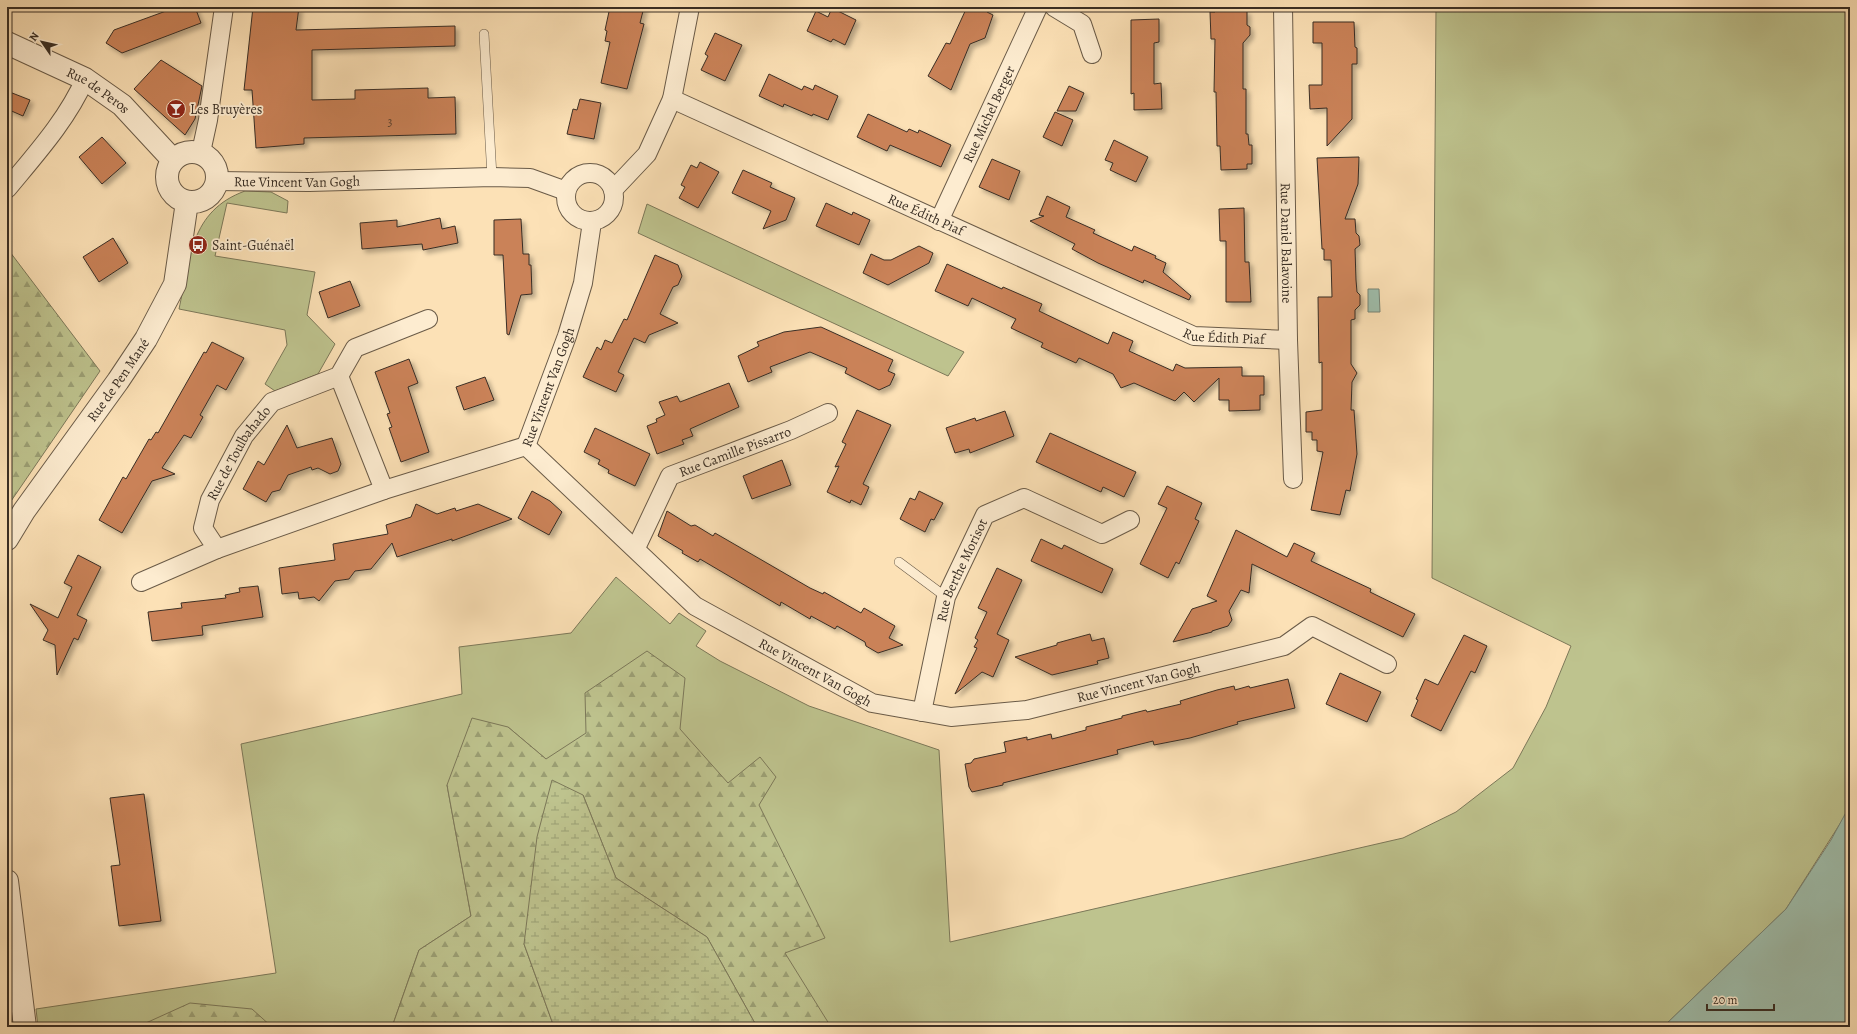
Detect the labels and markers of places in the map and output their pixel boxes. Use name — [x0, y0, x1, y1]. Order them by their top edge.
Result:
bar icon: Les Bruyères — [165, 98, 187, 120]
place label: Les Bruyères — [190, 100, 262, 119]
bus stop icon: Saint-Guénaël — [187, 234, 209, 256]
place label: Saint-Guénaël — [212, 236, 295, 255]

